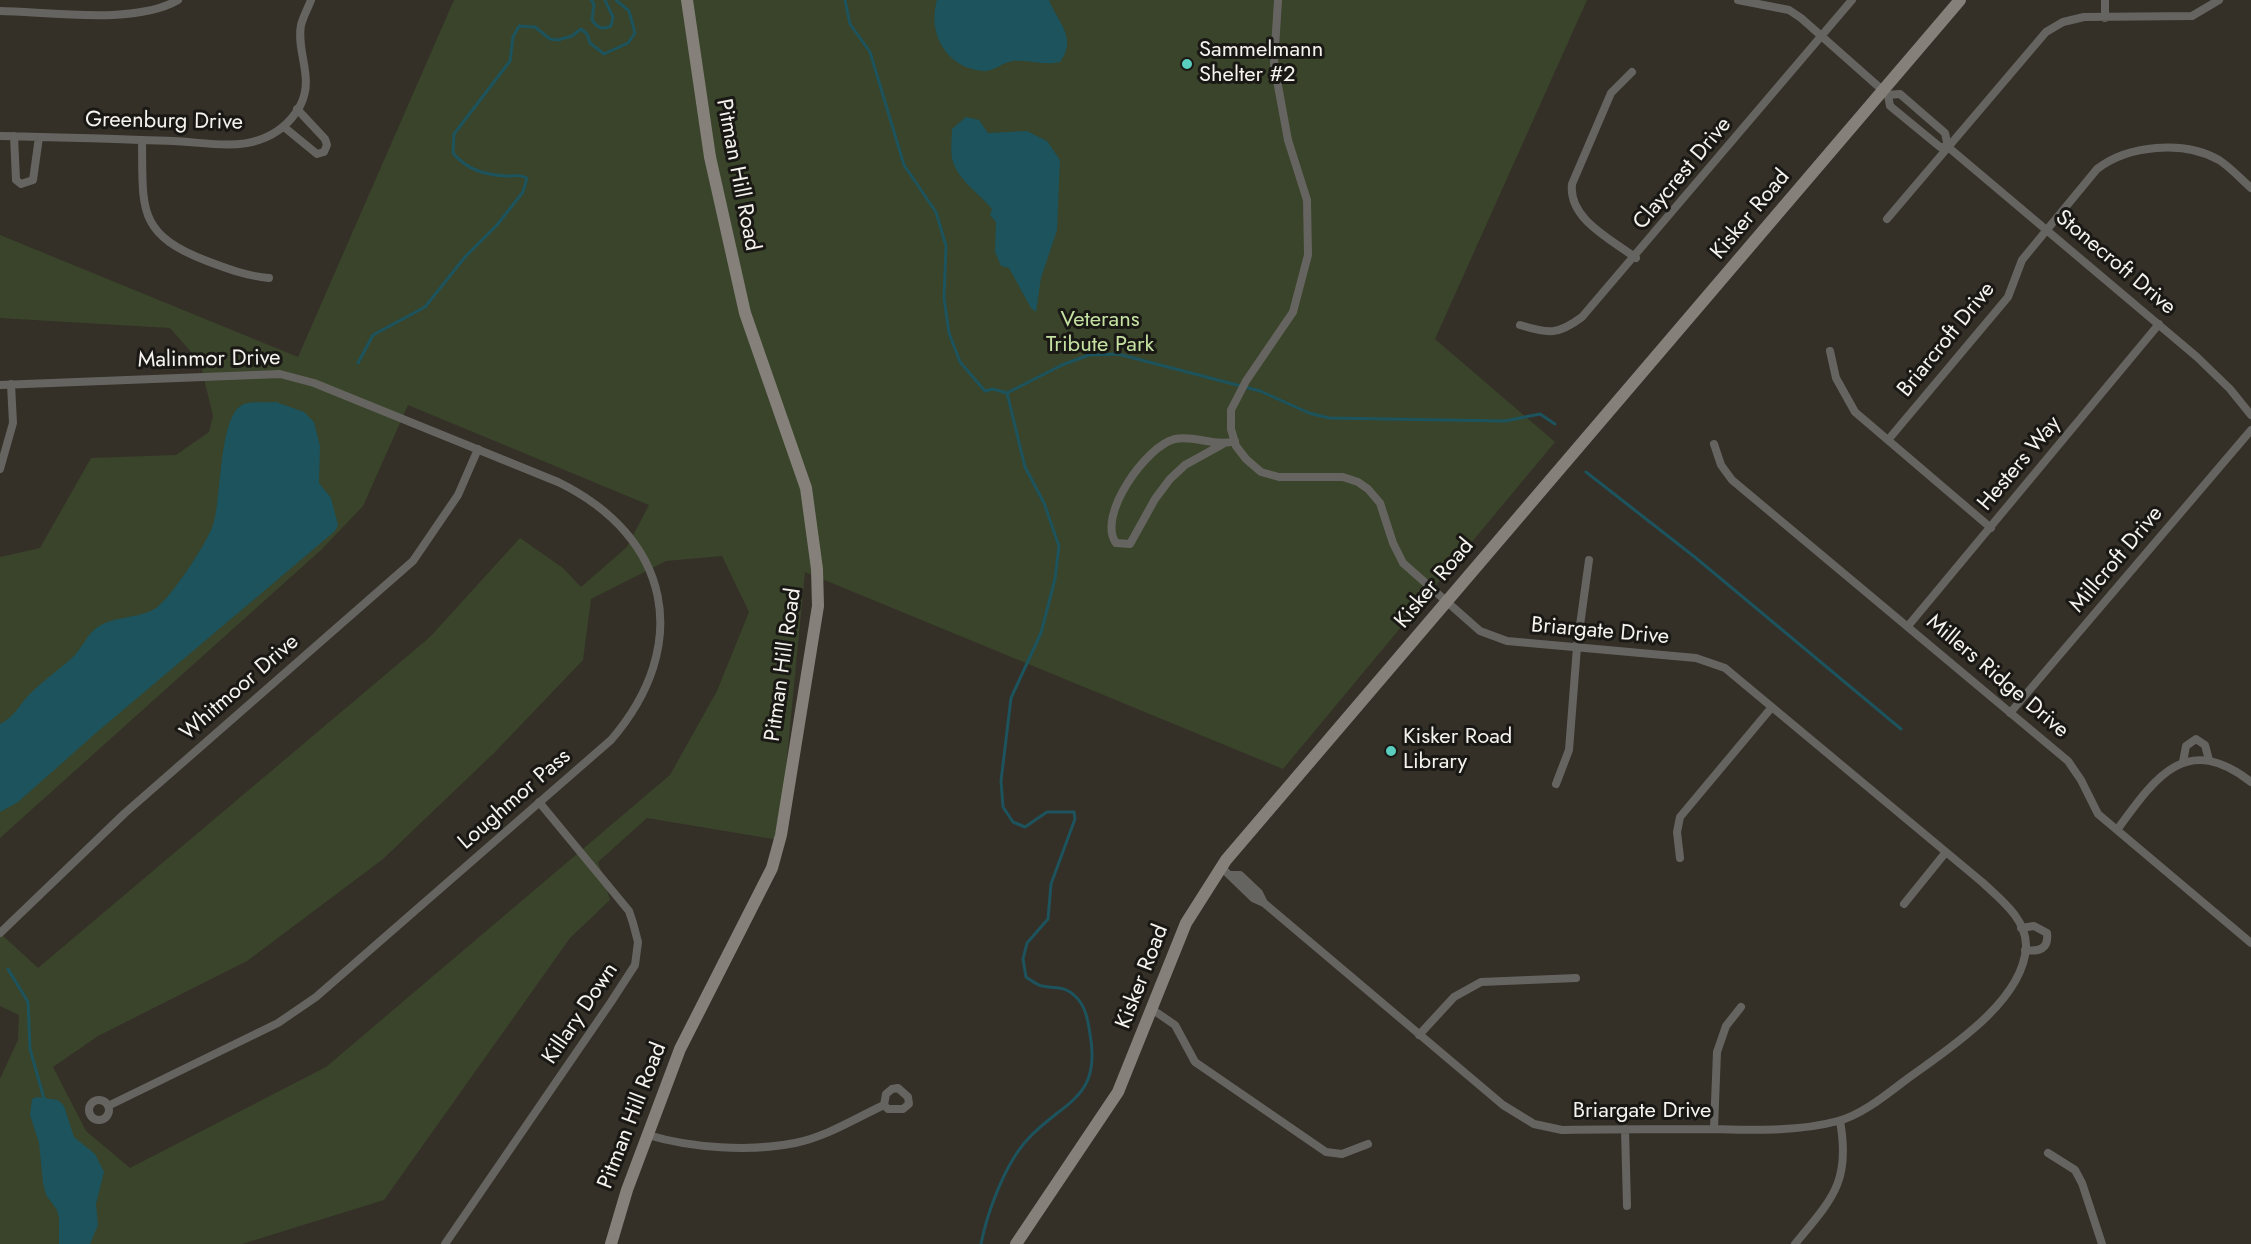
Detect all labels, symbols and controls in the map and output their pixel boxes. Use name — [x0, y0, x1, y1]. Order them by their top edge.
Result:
place label: Sammelmann Shelter #2 — [1199, 38, 1323, 90]
marker: Sammelmann Shelter #2 — [1180, 57, 1194, 71]
street label: Pitman Hill Road — [709, 97, 765, 253]
street label: Greenburg Drive — [85, 107, 243, 137]
street label: Claycrest Drive — [1628, 112, 1738, 236]
street label: Kisker Road — [1706, 165, 1796, 265]
street label: Stonecroft Drive — [2049, 205, 2181, 321]
street label: Briarcroft Drive — [1893, 277, 2001, 403]
park label: Veterans Tribute Park — [1046, 308, 1154, 360]
street label: Malinmor Drive — [137, 346, 281, 374]
street label: Hesters Way — [1973, 411, 2067, 517]
street label: Millcroft Drive — [2065, 502, 2169, 618]
street label: Kisker Road — [1390, 534, 1480, 634]
street label: Pitman Hill Road — [760, 587, 808, 743]
street label: Millers Ridge Drive — [1920, 610, 2074, 744]
street label: Briargate Drive — [1530, 613, 1670, 651]
street label: Whitmoor Drive — [175, 629, 305, 747]
place label: Kisker Road Library — [1403, 725, 1512, 776]
street label: Loughmor Pass — [453, 744, 577, 856]
marker: Kisker Road Library — [1384, 744, 1398, 758]
street label: Kisker Road — [1111, 921, 1175, 1033]
street label: Killary Down — [537, 958, 625, 1070]
street label: Pitman Hill Road — [593, 1039, 673, 1193]
street label: Briargate Drive — [1573, 1099, 1711, 1125]

